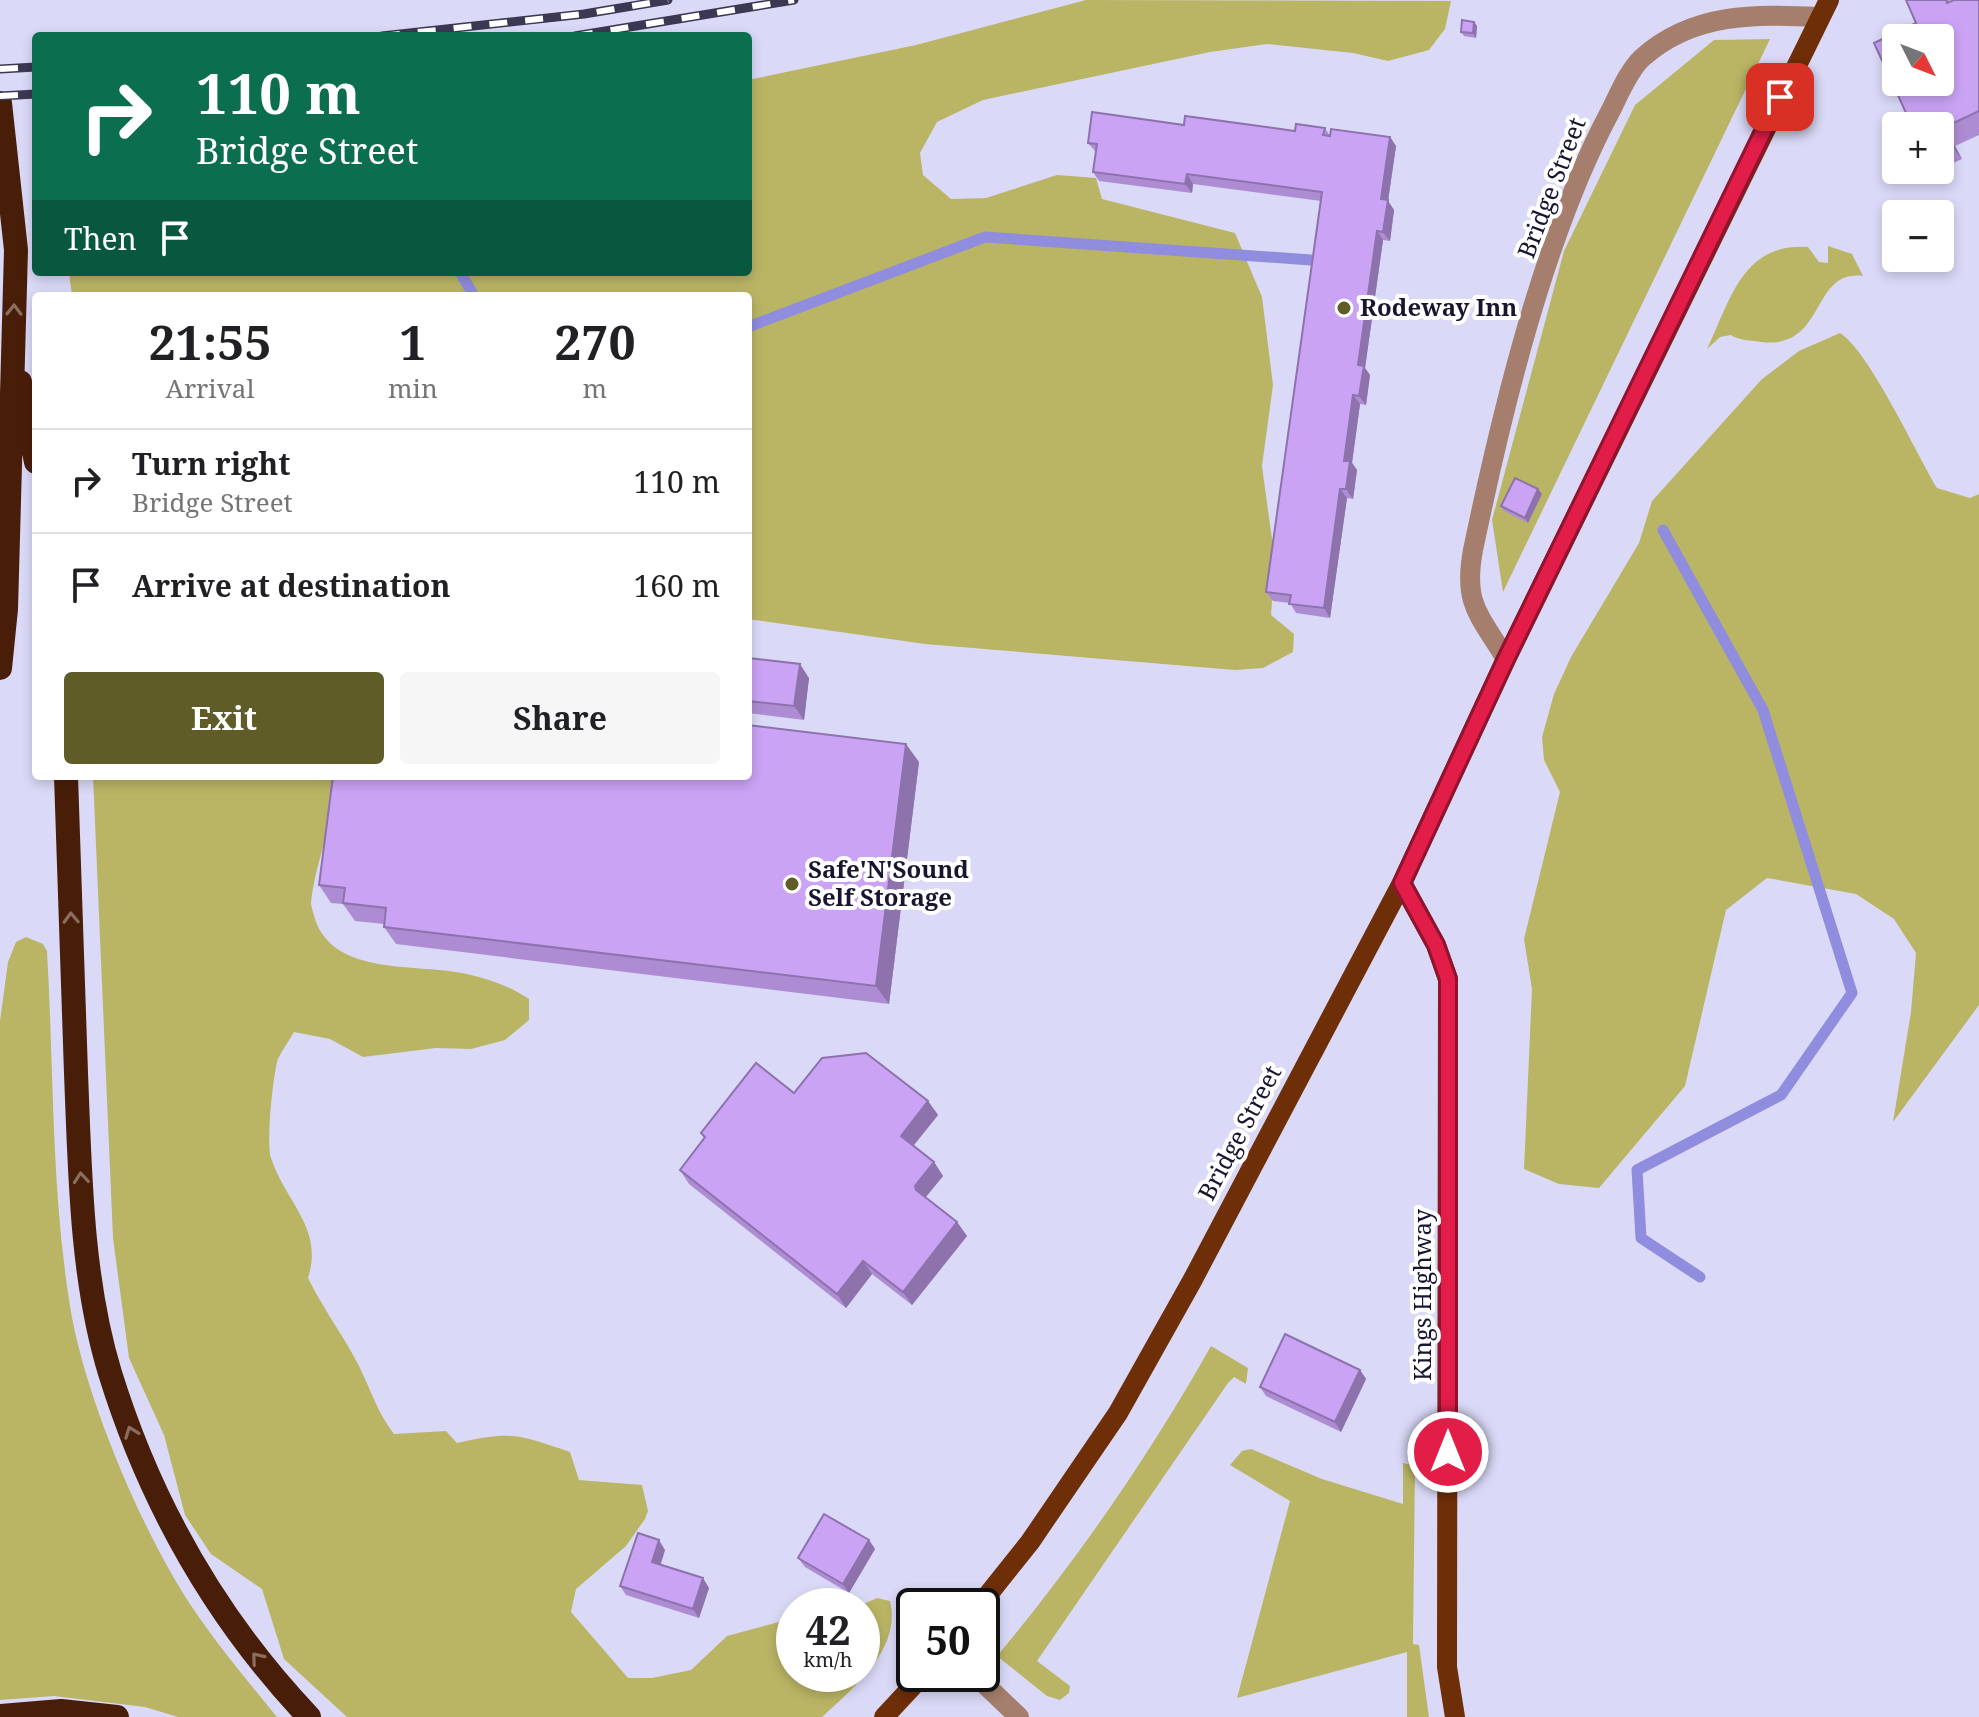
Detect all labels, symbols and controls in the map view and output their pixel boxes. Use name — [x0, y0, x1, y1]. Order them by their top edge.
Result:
north arrow — [1882, 24, 1954, 96]
map controls — [1882, 24, 1954, 272]
text: 110 m — [196, 54, 361, 130]
pin — [1746, 63, 1814, 131]
icon: right — [64, 64, 168, 168]
icon: arrive — [1758, 75, 1802, 119]
street label: Bridge Street — [1509, 112, 1593, 263]
button: + — [1882, 112, 1954, 184]
text: Bridge Street — [196, 126, 419, 175]
button: − — [1882, 200, 1954, 272]
icon: arrive — [153, 216, 197, 260]
text: Then — [64, 218, 137, 259]
place label: Rodeway Inn — [1360, 290, 1517, 323]
marker: Rodeway Inn — [1335, 299, 1353, 317]
one-way arrow — [6, 303, 23, 316]
text: 21:55 — [148, 309, 272, 374]
text: 1 — [399, 309, 426, 374]
text: 270 — [554, 309, 636, 374]
text: Arrival — [166, 370, 254, 406]
text: min — [388, 370, 438, 406]
text: m — [583, 370, 607, 406]
text: Turn right — [132, 443, 290, 484]
icon: right — [64, 459, 108, 503]
text: 110 m — [634, 461, 720, 502]
text: Bridge Street — [132, 484, 293, 520]
icon: arrive — [64, 563, 108, 607]
text: Arrive at destination — [132, 565, 451, 606]
text: 160 m — [634, 565, 720, 606]
button: Exit — [64, 672, 384, 764]
button: Share — [400, 672, 720, 764]
place label: Safe'N'Sound Self Storage — [808, 852, 969, 913]
marker: Safe'N'Sound Self Storage — [783, 875, 801, 893]
one-way arrow — [63, 911, 80, 924]
street label: Bridge Street — [1189, 1059, 1288, 1206]
one-way arrow — [73, 1171, 90, 1184]
street label: Kings Highway — [1405, 1209, 1438, 1381]
position arrow — [1406, 1410, 1490, 1494]
one-way arrow — [125, 1426, 141, 1440]
speed limit sign: 50 — [896, 1588, 1000, 1692]
text: 42 — [805, 1602, 851, 1657]
text: km/h — [803, 1646, 853, 1673]
one-way arrow — [253, 1652, 267, 1667]

